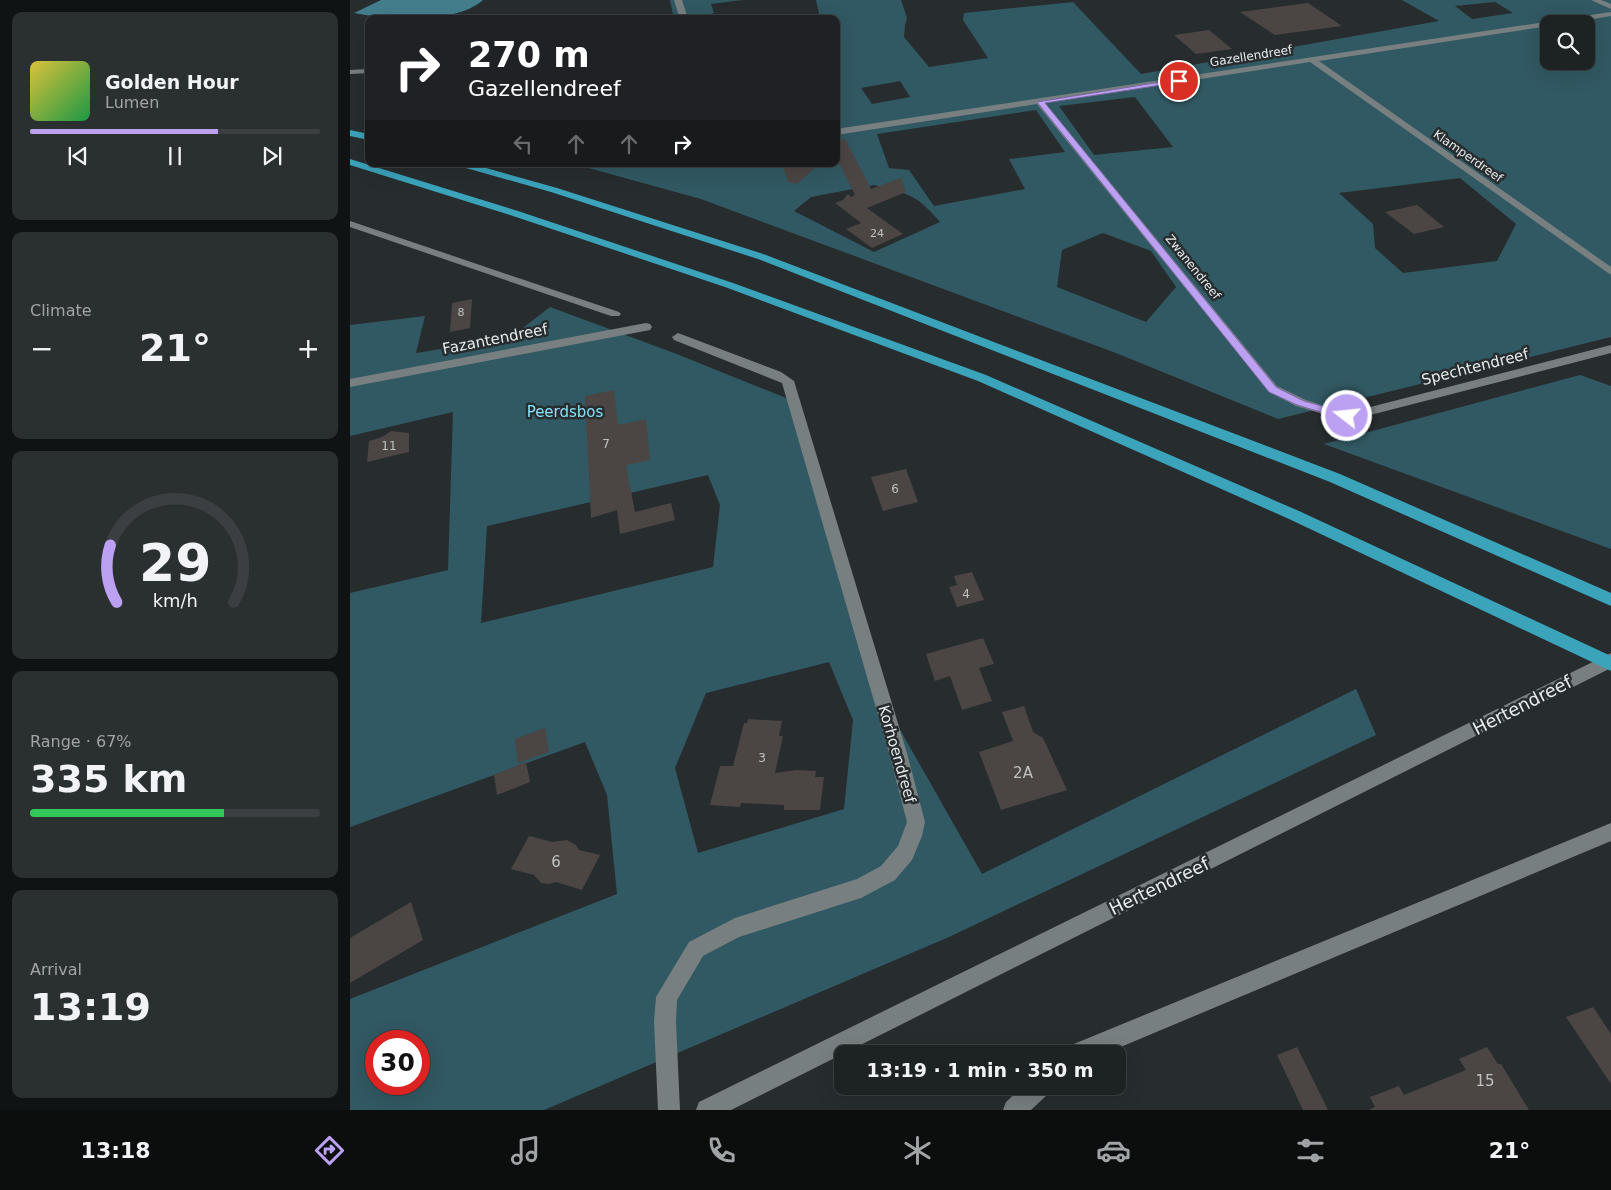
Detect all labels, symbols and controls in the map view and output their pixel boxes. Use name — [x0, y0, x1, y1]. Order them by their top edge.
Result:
map controls — [1540, 15, 1595, 70]
button: search — [1540, 15, 1595, 70]
icon: right — [385, 35, 450, 100]
text: 270 m — [468, 35, 590, 75]
street label: Gazellendreef — [1209, 42, 1294, 69]
pin — [1158, 60, 1200, 102]
icon: arrive — [1165, 67, 1193, 95]
text: Golden Hour — [105, 71, 239, 93]
text: Gazellendreef — [468, 76, 621, 101]
text: Lumen — [105, 93, 159, 112]
street label: Klamperdreef — [1431, 127, 1506, 185]
icon: left — [509, 130, 537, 158]
icon: ahead — [562, 130, 590, 158]
icon: ahead — [615, 130, 643, 158]
icon: right — [668, 130, 696, 158]
icon: previous — [64, 142, 92, 170]
icon: pause — [161, 142, 189, 170]
icon: next — [258, 142, 286, 170]
house number: 24 — [870, 227, 884, 240]
street label: Zwanendreef — [1163, 232, 1224, 303]
text: Climate — [30, 301, 92, 320]
house number: 8 — [458, 306, 465, 319]
street label: Fazantendreef — [441, 320, 550, 358]
text: 21° — [139, 326, 211, 370]
text: − — [30, 332, 53, 365]
text: + — [297, 332, 320, 365]
street label: Spechtendreef — [1420, 345, 1531, 389]
position arrow — [1320, 389, 1372, 441]
park label: Peerdsbos — [527, 403, 604, 421]
house number: 7 — [602, 437, 610, 451]
house number: 11 — [381, 439, 397, 453]
house number: 6 — [891, 482, 899, 496]
text: 29 — [139, 533, 211, 593]
house number: 4 — [962, 587, 970, 601]
text: km/h — [152, 590, 198, 611]
street label: Hertendreef — [1469, 671, 1576, 739]
street label: Korhoendreef — [874, 703, 920, 806]
text: Range · 67% — [30, 732, 132, 751]
house number: 3 — [758, 751, 766, 765]
text: 335 km — [30, 757, 187, 801]
house number: 2A — [1013, 764, 1034, 782]
street label: Hertendreef — [1106, 852, 1213, 919]
house number: 6 — [551, 853, 561, 871]
text: Arrival — [30, 960, 82, 979]
text: 13:19 — [30, 985, 151, 1029]
speed limit sign: 30 — [365, 1030, 430, 1095]
text: 13:19 · 1 min · 350 m — [866, 1059, 1094, 1081]
house number: 15 — [1475, 1072, 1495, 1090]
icon: directions — [312, 1133, 347, 1168]
icon: music — [508, 1133, 543, 1168]
icon: phone — [704, 1133, 739, 1168]
icon: climate — [900, 1133, 935, 1168]
icon: car — [1096, 1133, 1131, 1168]
icon: filters — [1293, 1133, 1328, 1168]
text: 13:18 — [81, 1138, 151, 1163]
text: 21° — [1489, 1138, 1530, 1163]

